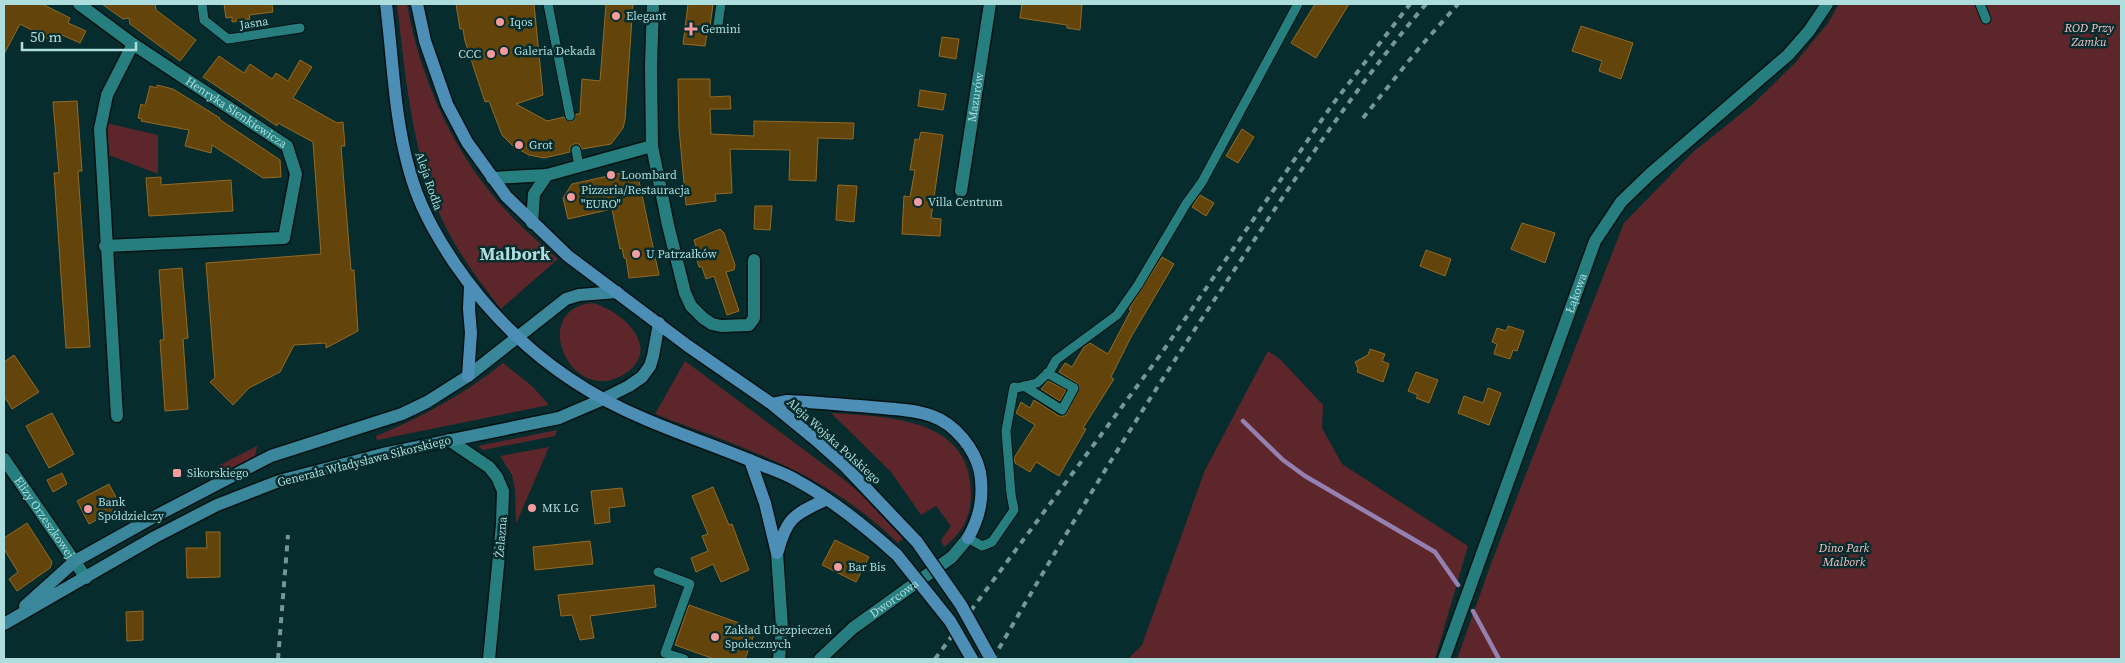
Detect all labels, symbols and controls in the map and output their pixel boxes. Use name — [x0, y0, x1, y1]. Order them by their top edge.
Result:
place label: Elegant — [626, 8, 666, 24]
marker: Elegant — [610, 10, 622, 22]
street label: Jasna — [238, 13, 270, 33]
place label: Iqos — [510, 14, 533, 30]
marker: Iqos — [494, 16, 506, 28]
scale bar — [22, 20, 136, 52]
park label: ROD Przy Zamku — [2063, 20, 2114, 50]
place label: Gemini — [701, 21, 741, 37]
marker: Gemini — [685, 23, 697, 35]
text: 50 m — [30, 26, 62, 47]
place label: Galeria Dekada — [514, 43, 596, 59]
marker: Galeria Dekada — [498, 45, 510, 57]
place label: CCC — [458, 46, 481, 62]
marker: CCC — [485, 48, 497, 60]
street label: Mazurów — [964, 70, 987, 123]
street label: Henryka Sienkiewicza — [182, 73, 291, 152]
place label: Grot — [529, 137, 553, 153]
marker: Grot — [513, 139, 525, 151]
street label: Aleja Rodła — [412, 150, 447, 213]
place label: Loombard — [621, 167, 677, 183]
marker: Loombard — [605, 169, 617, 181]
place label: Pizzeria/Restauracja "EURO" — [581, 182, 691, 212]
marker: Pizzeria/Restauracja "EURO" — [565, 191, 577, 203]
place label: Villa Centrum — [928, 194, 1003, 210]
marker: Villa Centrum — [912, 196, 924, 208]
district label: Malbork — [479, 241, 551, 266]
place label: U Patrzałków — [646, 246, 718, 262]
marker: U Patrzałków — [630, 248, 642, 260]
street label: Łąkowa — [1562, 270, 1591, 315]
street label: Aleja Wojska Polskiego — [783, 394, 885, 488]
street label: Generała Władysława Sikorskiego — [275, 432, 453, 490]
place label: Sikorskiego — [187, 465, 249, 481]
marker: Sikorskiego — [171, 467, 183, 479]
street label: Elizy Orzeszkowej — [10, 473, 78, 562]
place label: Bank Spółdzielczy — [98, 494, 165, 524]
place label: MK LG — [542, 500, 579, 516]
marker: MK LG — [526, 502, 538, 514]
marker: Bank Spółdzielczy — [82, 503, 94, 515]
street label: Żelazna — [491, 515, 511, 558]
park label: Dino Park Malbork — [1818, 540, 1870, 570]
place label: Bar Bis — [848, 559, 886, 575]
marker: Bar Bis — [832, 561, 844, 573]
street label: Dworcowa — [867, 575, 923, 621]
place label: Zakład Ubezpieczeń Społecznych — [725, 622, 832, 652]
marker: Zakład Ubezpieczeń Społecznych — [709, 631, 721, 643]

